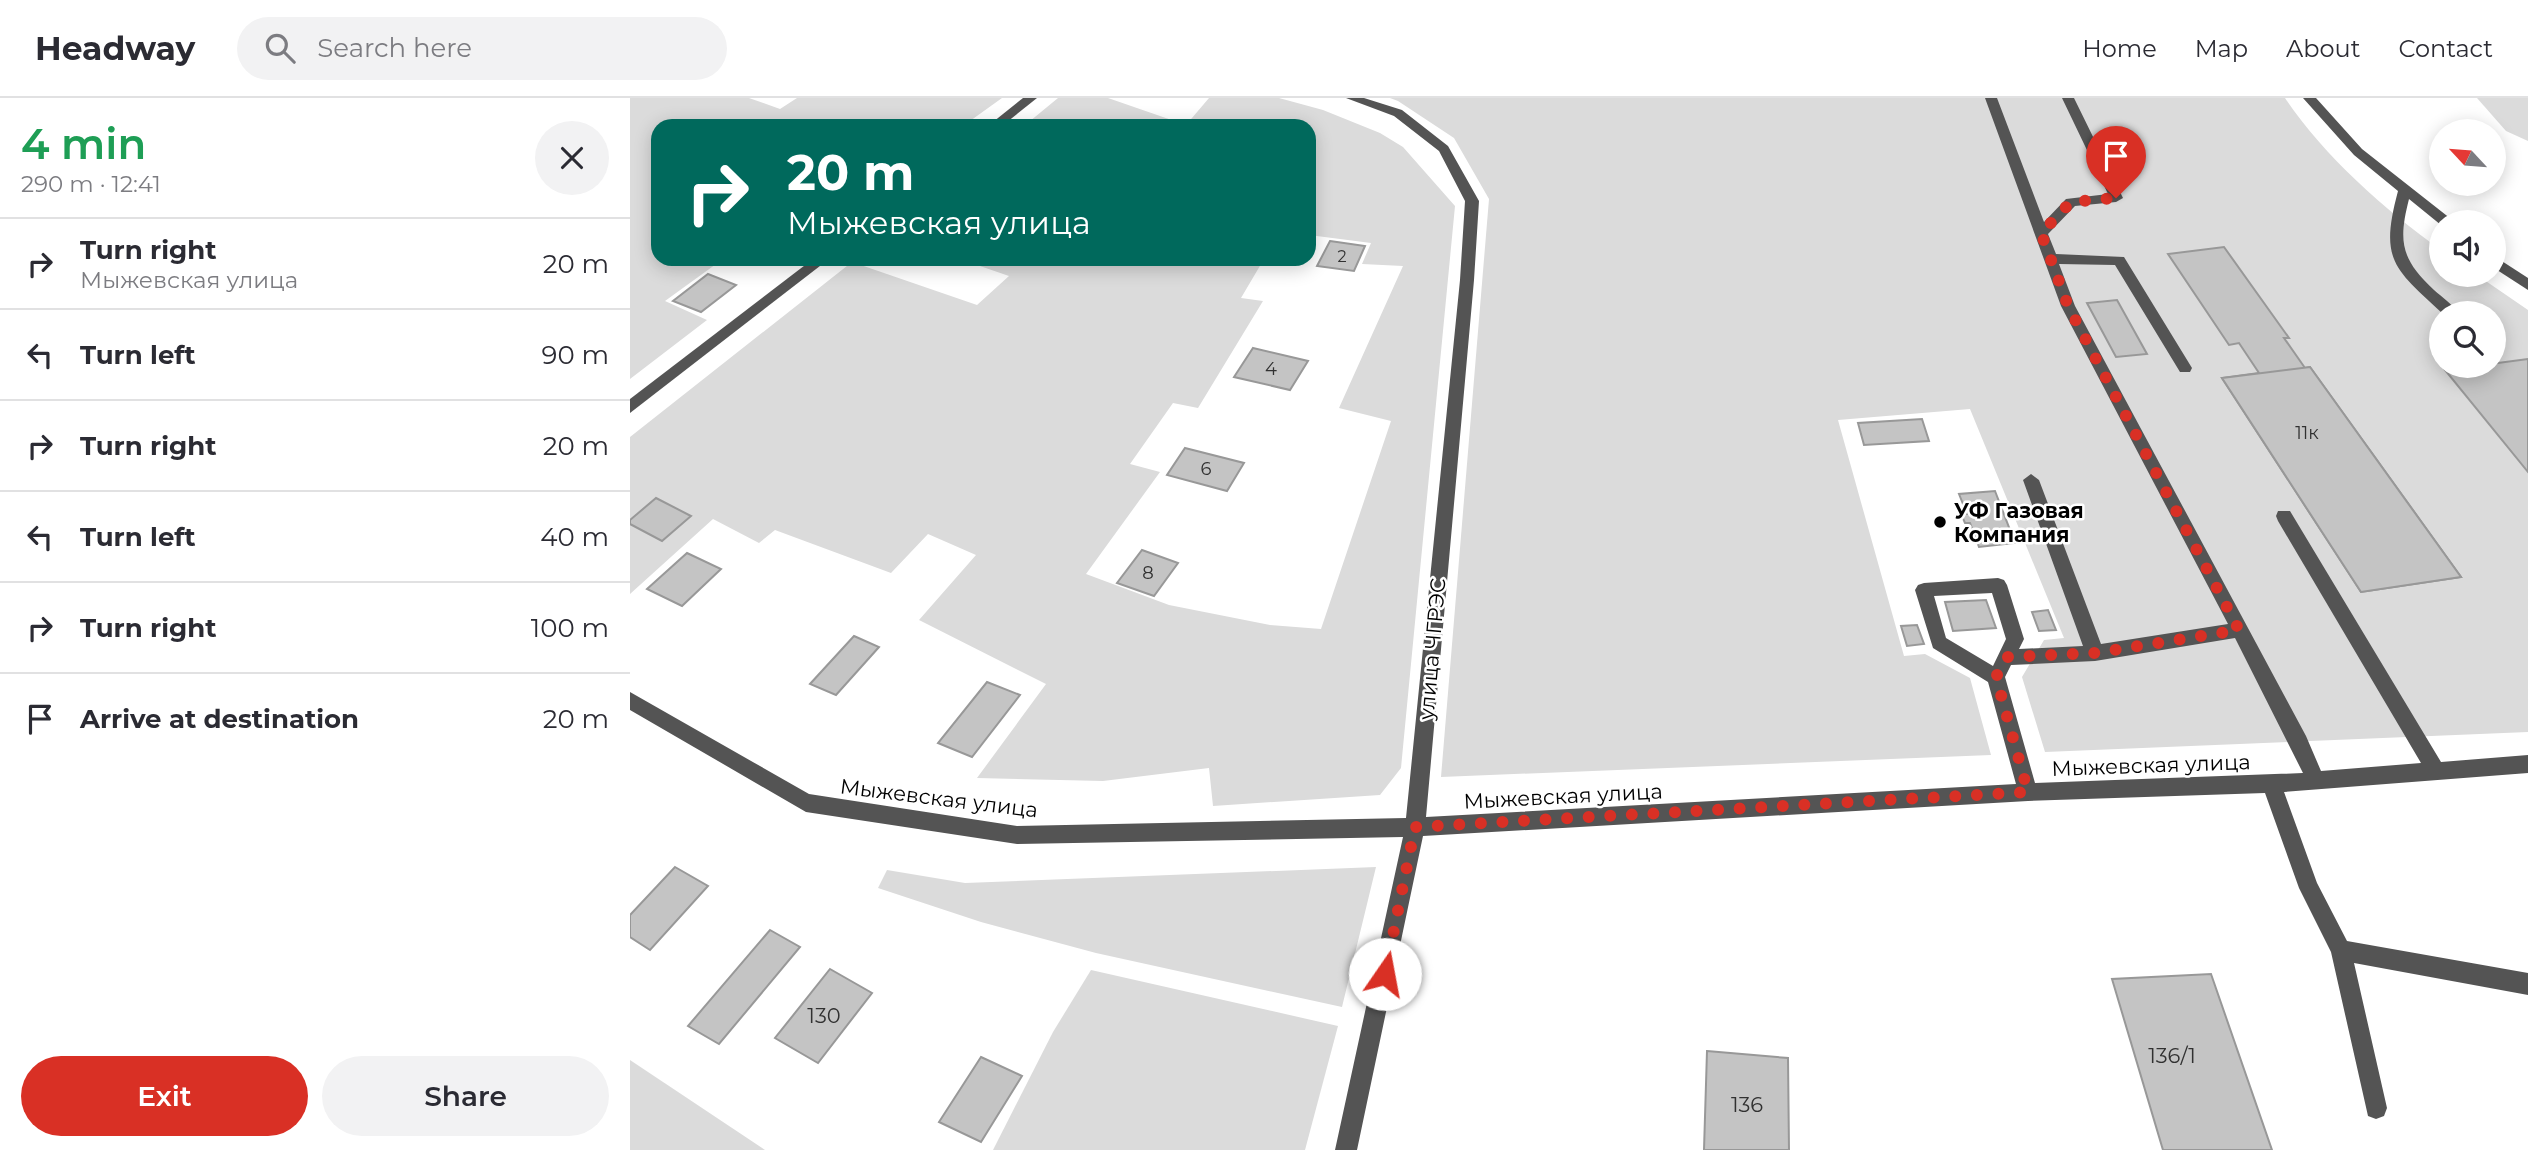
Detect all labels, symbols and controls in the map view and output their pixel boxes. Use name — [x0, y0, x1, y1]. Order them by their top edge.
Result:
search box — [237, 17, 727, 80]
text: Headway — [35, 28, 195, 68]
icon: search — [261, 29, 299, 67]
text: Search here — [317, 32, 472, 64]
text: Home — [2082, 34, 2157, 63]
text: Map — [2195, 34, 2248, 63]
text: About — [2286, 34, 2360, 63]
text: Contact — [2398, 34, 2493, 63]
text: 4 min — [21, 118, 146, 170]
north arrow — [2429, 119, 2506, 196]
map controls — [2429, 119, 2506, 378]
button: close — [535, 121, 609, 195]
pin — [2086, 126, 2146, 198]
icon: arrive — [2097, 137, 2135, 175]
text: 20 m — [787, 143, 914, 202]
icon: right — [672, 147, 763, 238]
text: 290 m · 12:41 — [21, 170, 161, 198]
text: Мыжевская улица — [787, 203, 1091, 242]
button: sound — [2429, 210, 2506, 287]
text: Turn right — [80, 234, 216, 266]
icon: right — [21, 245, 59, 283]
house number: 2 — [1337, 247, 1347, 266]
text: 20 m — [543, 248, 609, 280]
text: Мыжевская улица — [80, 266, 298, 294]
button: search — [2429, 301, 2506, 378]
icon: left — [21, 336, 59, 374]
text: Turn left — [80, 339, 196, 371]
text: 90 m — [542, 339, 609, 371]
house number: 4 — [1265, 358, 1277, 380]
house number: 11к — [2295, 422, 2319, 444]
icon: right — [21, 427, 59, 465]
text: Turn right — [80, 430, 216, 462]
text: 20 m — [543, 430, 609, 462]
house number: 6 — [1201, 458, 1212, 480]
place label: УФ Газовая Компания — [1954, 498, 2084, 547]
marker: УФ Газовая Компания — [1932, 514, 1948, 530]
icon: left — [21, 518, 59, 556]
text: Turn left — [80, 521, 196, 553]
text: 40 m — [540, 521, 609, 553]
house number: 8 — [1142, 562, 1154, 584]
street label: улица ЧГРЭС — [1413, 577, 1451, 722]
icon: right — [21, 609, 59, 647]
text: Turn right — [80, 612, 216, 644]
text: 100 m — [531, 612, 609, 644]
icon: arrive — [21, 700, 59, 738]
text: Arrive at destination — [80, 703, 359, 735]
text: 20 m — [543, 703, 609, 735]
street label: Мыжевская улица — [2051, 749, 2251, 781]
street label: Мыжевская улица — [839, 773, 1039, 823]
street label: Мыжевская улица — [1463, 778, 1663, 814]
position arrow — [1348, 937, 1422, 1011]
house number: 130 — [807, 1003, 841, 1028]
house number: 136/1 — [2148, 1043, 2196, 1068]
button: Exit — [21, 1056, 308, 1136]
button: Share — [322, 1056, 609, 1136]
house number: 136 — [1731, 1092, 1763, 1117]

